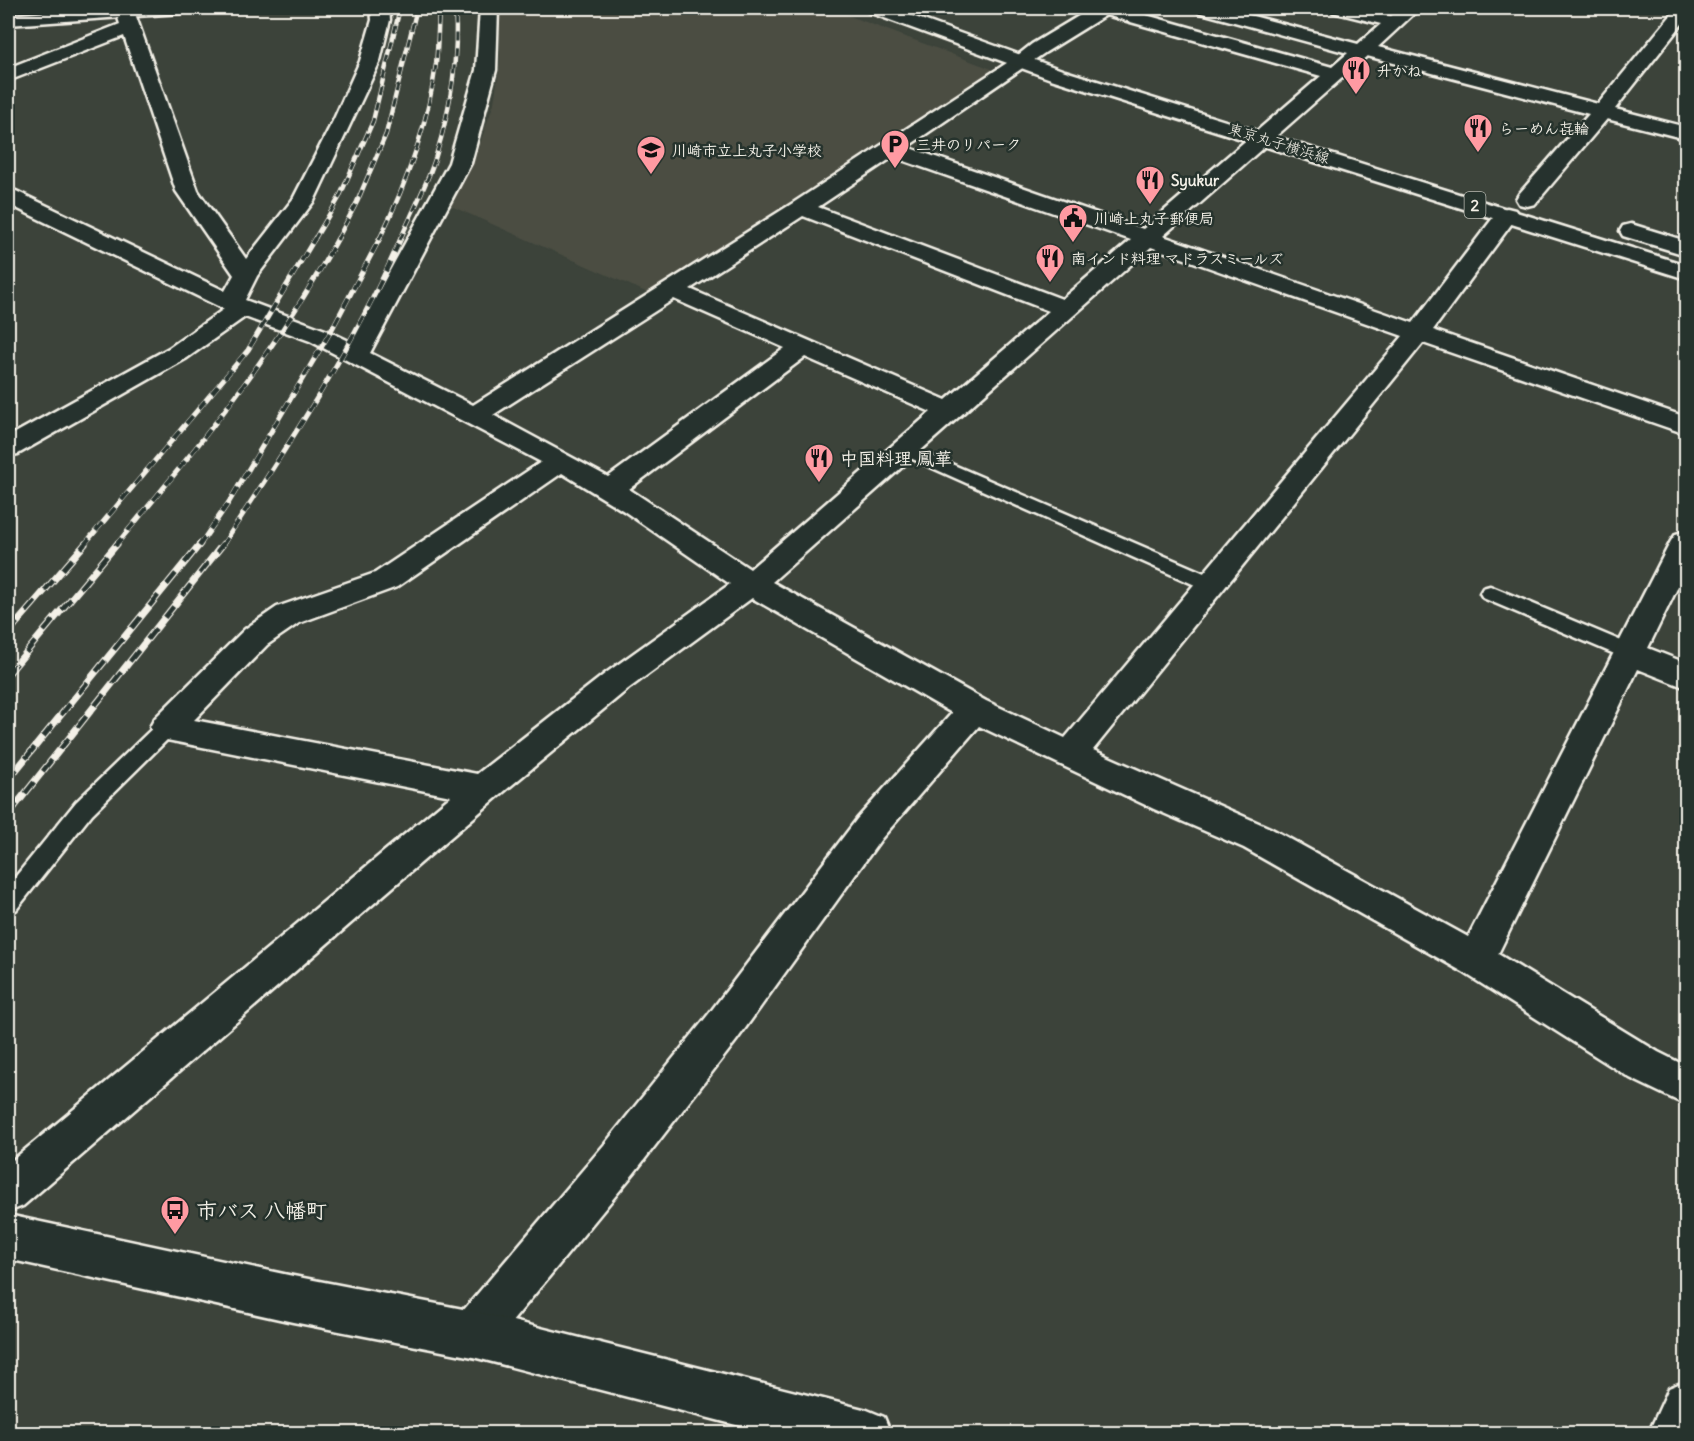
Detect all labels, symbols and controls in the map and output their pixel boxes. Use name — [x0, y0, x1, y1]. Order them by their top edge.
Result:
restaurant icon: 升かね — [1340, 54, 1372, 96]
place label: 升かね — [1377, 61, 1422, 80]
restaurant icon: らーめん㐂輪 — [1462, 112, 1494, 154]
street label: 東京丸子横浜線 — [1226, 119, 1332, 167]
place label: らーめん㐂輪 — [1499, 119, 1589, 138]
parking icon: 三井のリパーク — [879, 128, 911, 170]
school or university icon: 川崎市立上丸子小学校 — [635, 134, 667, 176]
place label: 三井のリパーク — [916, 135, 1021, 154]
place label: 川崎市立上丸子小学校 — [672, 141, 822, 160]
restaurant icon: Syukur — [1134, 164, 1166, 206]
place label: Syukur — [1171, 171, 1220, 191]
road number: 2 — [1464, 192, 1486, 218]
public building icon: 川崎上丸子郵便局 — [1057, 202, 1089, 244]
place label: 川崎上丸子郵便局 — [1094, 209, 1214, 228]
restaurant icon: 南インド料理 マドラスミールズ — [1034, 242, 1066, 284]
place label: 南インド料理 マドラスミールズ — [1071, 249, 1283, 268]
restaurant icon: 中国料理 鳳華 — [803, 442, 835, 484]
place label: 中国料理 鳳華 — [840, 447, 952, 470]
bus stop icon: 市バス 八幡町 — [159, 1194, 191, 1236]
place label: 市バス 八幡町 — [196, 1197, 327, 1224]

